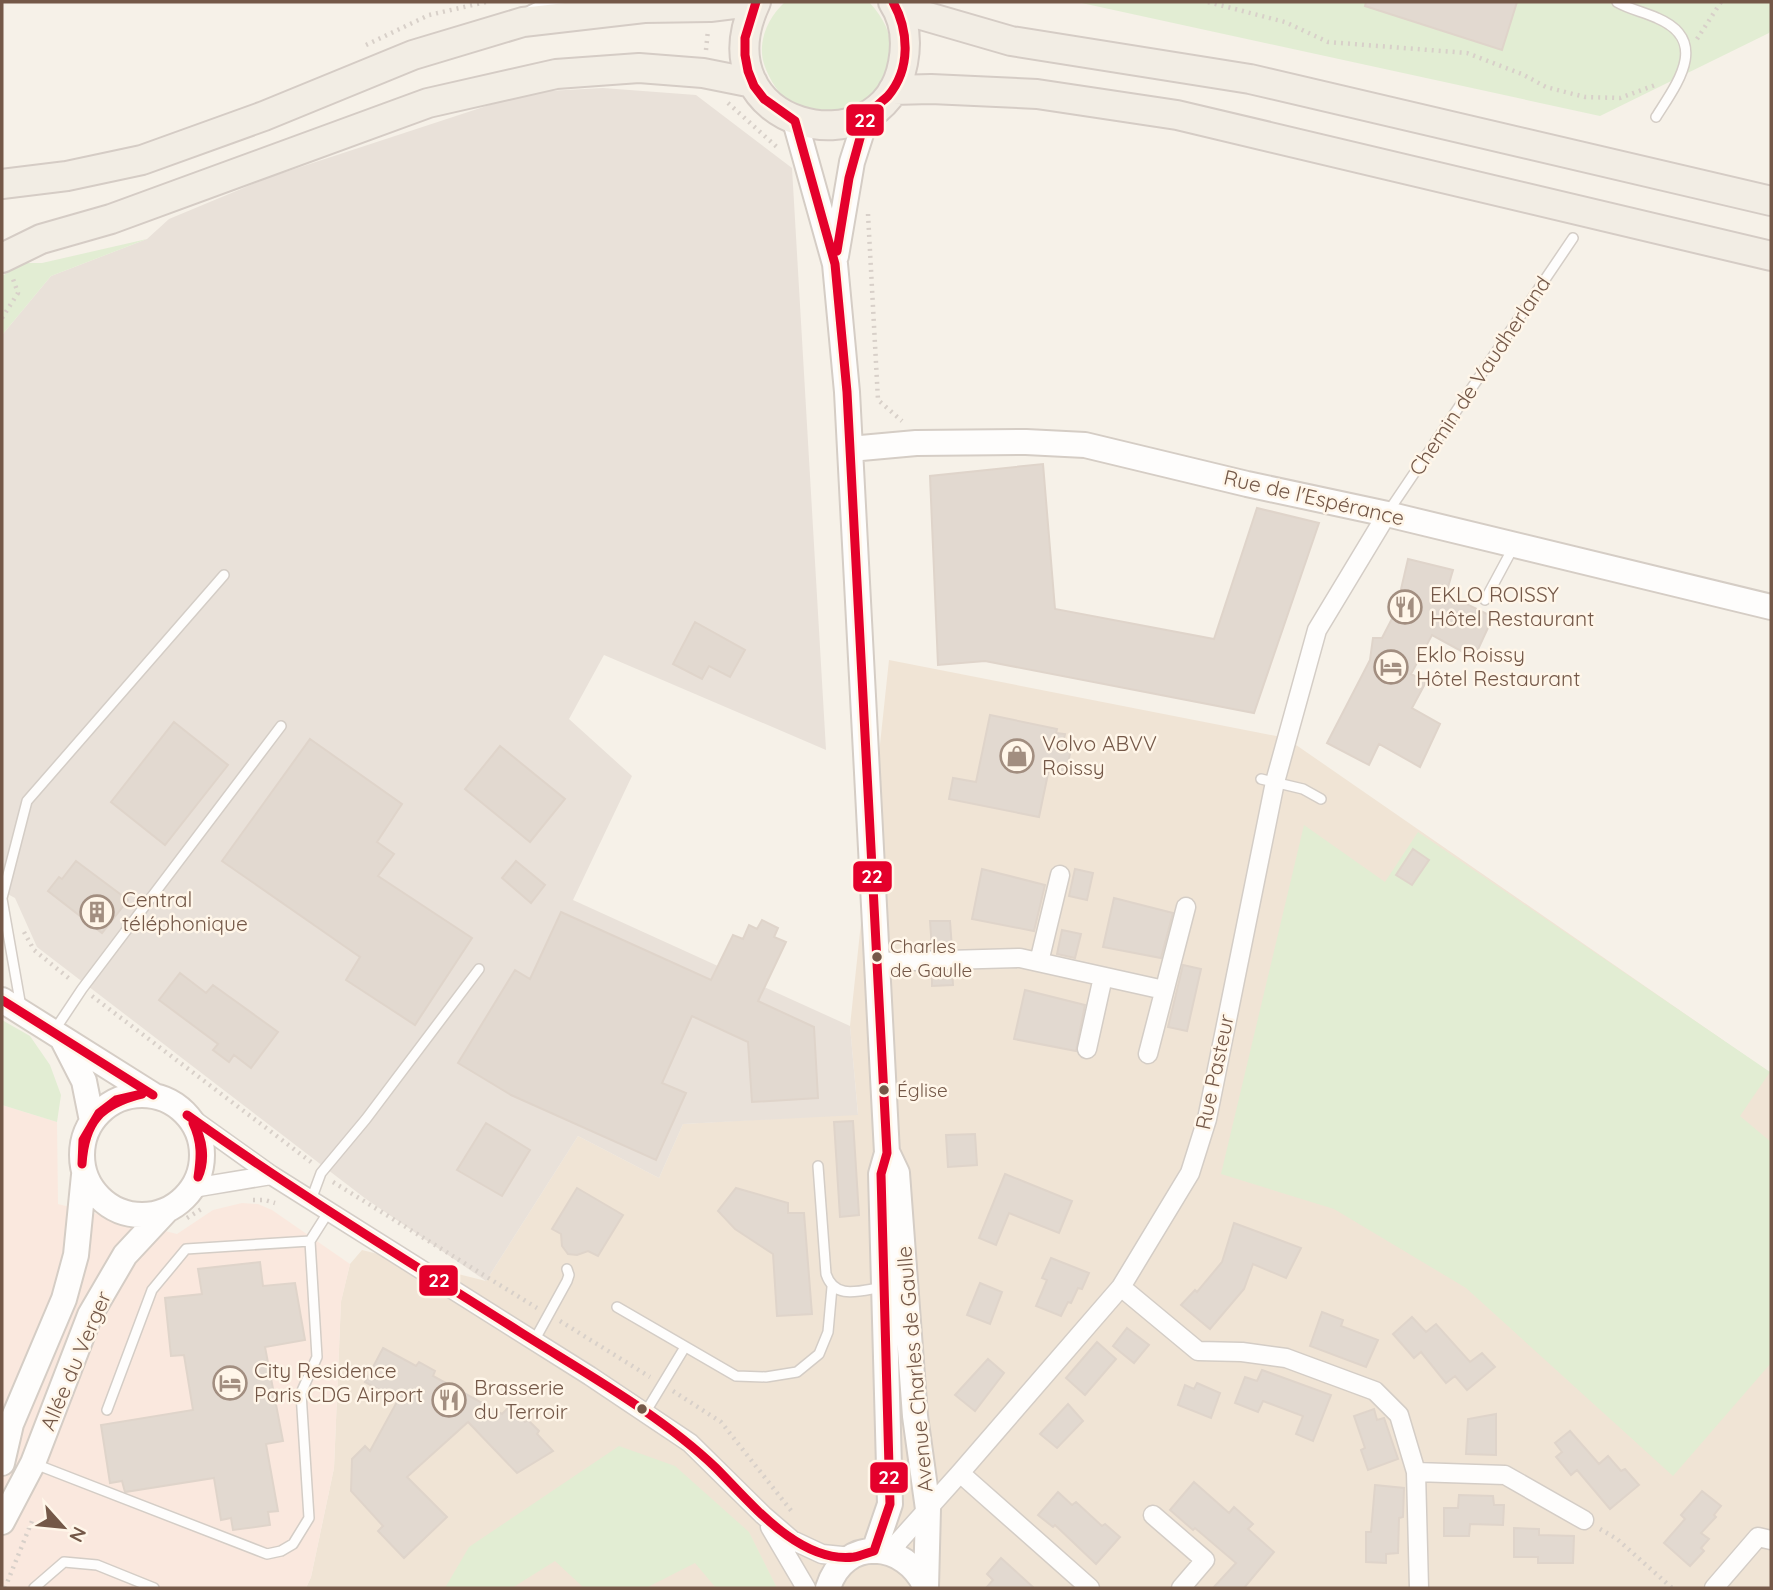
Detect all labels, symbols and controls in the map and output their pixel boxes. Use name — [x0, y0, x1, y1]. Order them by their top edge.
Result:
line badge: 22 — [845, 103, 885, 137]
text: 22 — [854, 108, 876, 132]
street label: Chemin de Vaudherland — [1403, 271, 1556, 480]
street label: Rue de l'Espérance — [1221, 464, 1407, 530]
place label: EKLO ROISSY Hôtel Restaurant — [1430, 581, 1594, 631]
restaurant icon: EKLO ROISSY Hôtel Restaurant — [1386, 588, 1424, 626]
place label: Eklo Roissy Hôtel Restaurant — [1416, 641, 1580, 691]
hotel icon: Eklo Roissy Hôtel Restaurant — [1372, 648, 1410, 686]
place label: Volvo ABVV Roissy — [1042, 730, 1157, 780]
shop icon: Volvo ABVV Roissy — [998, 737, 1036, 775]
line badge: 22 — [852, 860, 893, 893]
text: 22 — [861, 864, 883, 888]
place label: Central téléphonique — [122, 886, 248, 936]
building icon: Central téléphonique — [78, 893, 116, 931]
place label: Charles de Gaulle — [890, 934, 972, 982]
marker: Charles de Gaulle — [870, 950, 884, 964]
street label: Rue Pasteur — [1189, 1012, 1239, 1132]
place label: Église — [897, 1078, 948, 1102]
marker: Église — [877, 1083, 891, 1097]
street label: Avenue Charles de Gaulle — [890, 1245, 938, 1493]
line badge: 22 — [418, 1264, 459, 1297]
text: 22 — [428, 1268, 450, 1292]
street label: Allée du Verger — [34, 1287, 116, 1434]
place label: City Residence Paris CDG Airport — [254, 1357, 423, 1407]
hotel icon: City Residence Paris CDG Airport — [211, 1364, 249, 1402]
place label: Brasserie du Terroir — [474, 1374, 568, 1424]
restaurant icon: Brasserie du Terroir — [430, 1381, 468, 1419]
unlabelled marker — [635, 1402, 649, 1416]
line badge: 22 — [869, 1461, 909, 1494]
text: 22 — [878, 1465, 900, 1489]
north arrow — [28, 1492, 98, 1562]
text: N — [64, 1523, 92, 1546]

